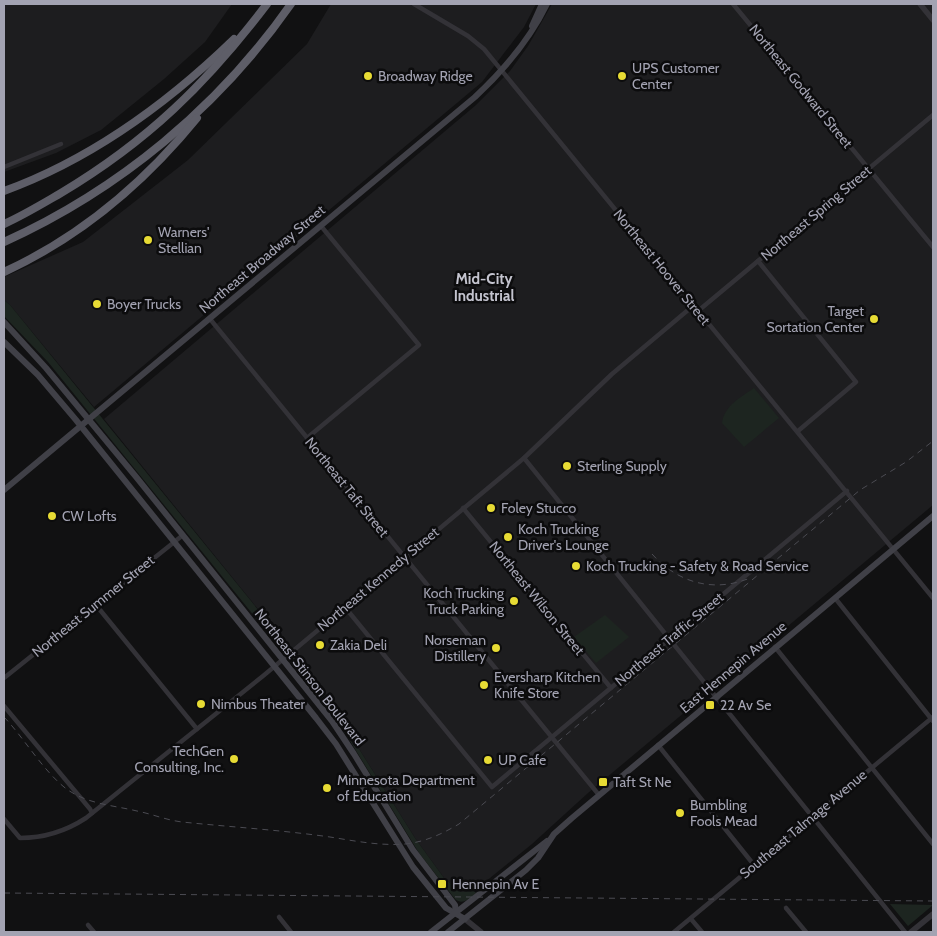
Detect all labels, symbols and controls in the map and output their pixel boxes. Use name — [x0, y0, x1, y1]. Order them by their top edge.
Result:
street label: Northeast Godward Street — [745, 20, 857, 152]
place label: UPS Customer Center — [632, 59, 720, 93]
place label: Broadway Ridge — [378, 67, 473, 85]
marker: Broadway Ridge — [362, 70, 374, 82]
marker: UPS Customer Center — [616, 70, 628, 82]
street label: Northeast Spring Street — [757, 161, 875, 265]
street label: Northeast Broadway Street — [195, 201, 329, 317]
street label: Northeast Hoover Street — [610, 205, 715, 329]
place label: Warners' Stellian — [158, 223, 209, 257]
marker: Warners' Stellian — [142, 234, 154, 246]
district label: Mid-City Industrial — [454, 270, 514, 305]
place label: Boyer Trucks — [107, 295, 181, 313]
marker: Boyer Trucks — [91, 298, 103, 310]
place label: Target Sortation Center — [766, 302, 865, 336]
marker: Target Sortation Center — [868, 313, 880, 325]
street label: Northeast Taft Street — [301, 433, 393, 541]
place label: Sterling Supply — [577, 457, 667, 475]
marker: Sterling Supply — [561, 460, 573, 472]
place label: Foley Stucco — [501, 499, 576, 517]
marker: Foley Stucco — [485, 502, 497, 514]
place label: CW Lofts — [62, 507, 117, 525]
marker: CW Lofts — [46, 510, 58, 522]
place label: Koch Trucking Driver's Lounge — [518, 520, 609, 554]
street label: Northeast Kennedy Street — [314, 523, 443, 635]
marker: Koch Trucking Driver's Lounge — [502, 531, 514, 543]
street label: Northeast Wilson Street — [485, 537, 589, 659]
street label: Northeast Summer Street — [28, 551, 158, 661]
place label: Koch Trucking - Safety & Road Service — [586, 557, 809, 575]
marker: Koch Trucking - Safety & Road Service — [570, 560, 582, 572]
place label: Koch Trucking Truck Parking — [423, 584, 505, 618]
street label: Northeast Traffic Street — [611, 588, 727, 690]
marker: Koch Trucking Truck Parking — [508, 595, 520, 607]
street label: Northeast Stinson Boulevard — [251, 605, 369, 749]
street label: East Hennepin Avenue — [676, 617, 790, 717]
place label: Norseman Distillery — [424, 631, 486, 665]
place label: Zakia Deli — [330, 636, 387, 654]
marker: Zakia Deli — [314, 639, 326, 651]
marker: Norseman Distillery — [490, 642, 502, 654]
place label: Eversharp Kitchen Knife Store — [494, 668, 600, 702]
marker: Eversharp Kitchen Knife Store — [478, 679, 490, 691]
place label: Nimbus Theater — [211, 695, 306, 713]
place label: 22 Av Se — [720, 696, 771, 714]
marker: Nimbus Theater — [195, 698, 207, 710]
marker: 22 Av Se — [704, 699, 716, 711]
place label: TechGen Consulting, Inc. — [134, 742, 224, 776]
place label: UP Cafe — [498, 751, 546, 769]
marker: TechGen Consulting, Inc. — [228, 753, 240, 765]
marker: UP Cafe — [482, 754, 494, 766]
street label: Southeast Talmage Avenue — [736, 766, 870, 882]
place label: Minnesota Department of Education — [337, 771, 475, 805]
place label: Taft St Ne — [613, 773, 671, 791]
marker: Taft St Ne — [597, 776, 609, 788]
marker: Minnesota Department of Education — [321, 782, 333, 794]
place label: Bumbling Fools Mead — [690, 796, 757, 830]
marker: Bumbling Fools Mead — [674, 807, 686, 819]
place label: Hennepin Av E — [452, 875, 540, 893]
marker: Hennepin Av E — [436, 878, 448, 890]

